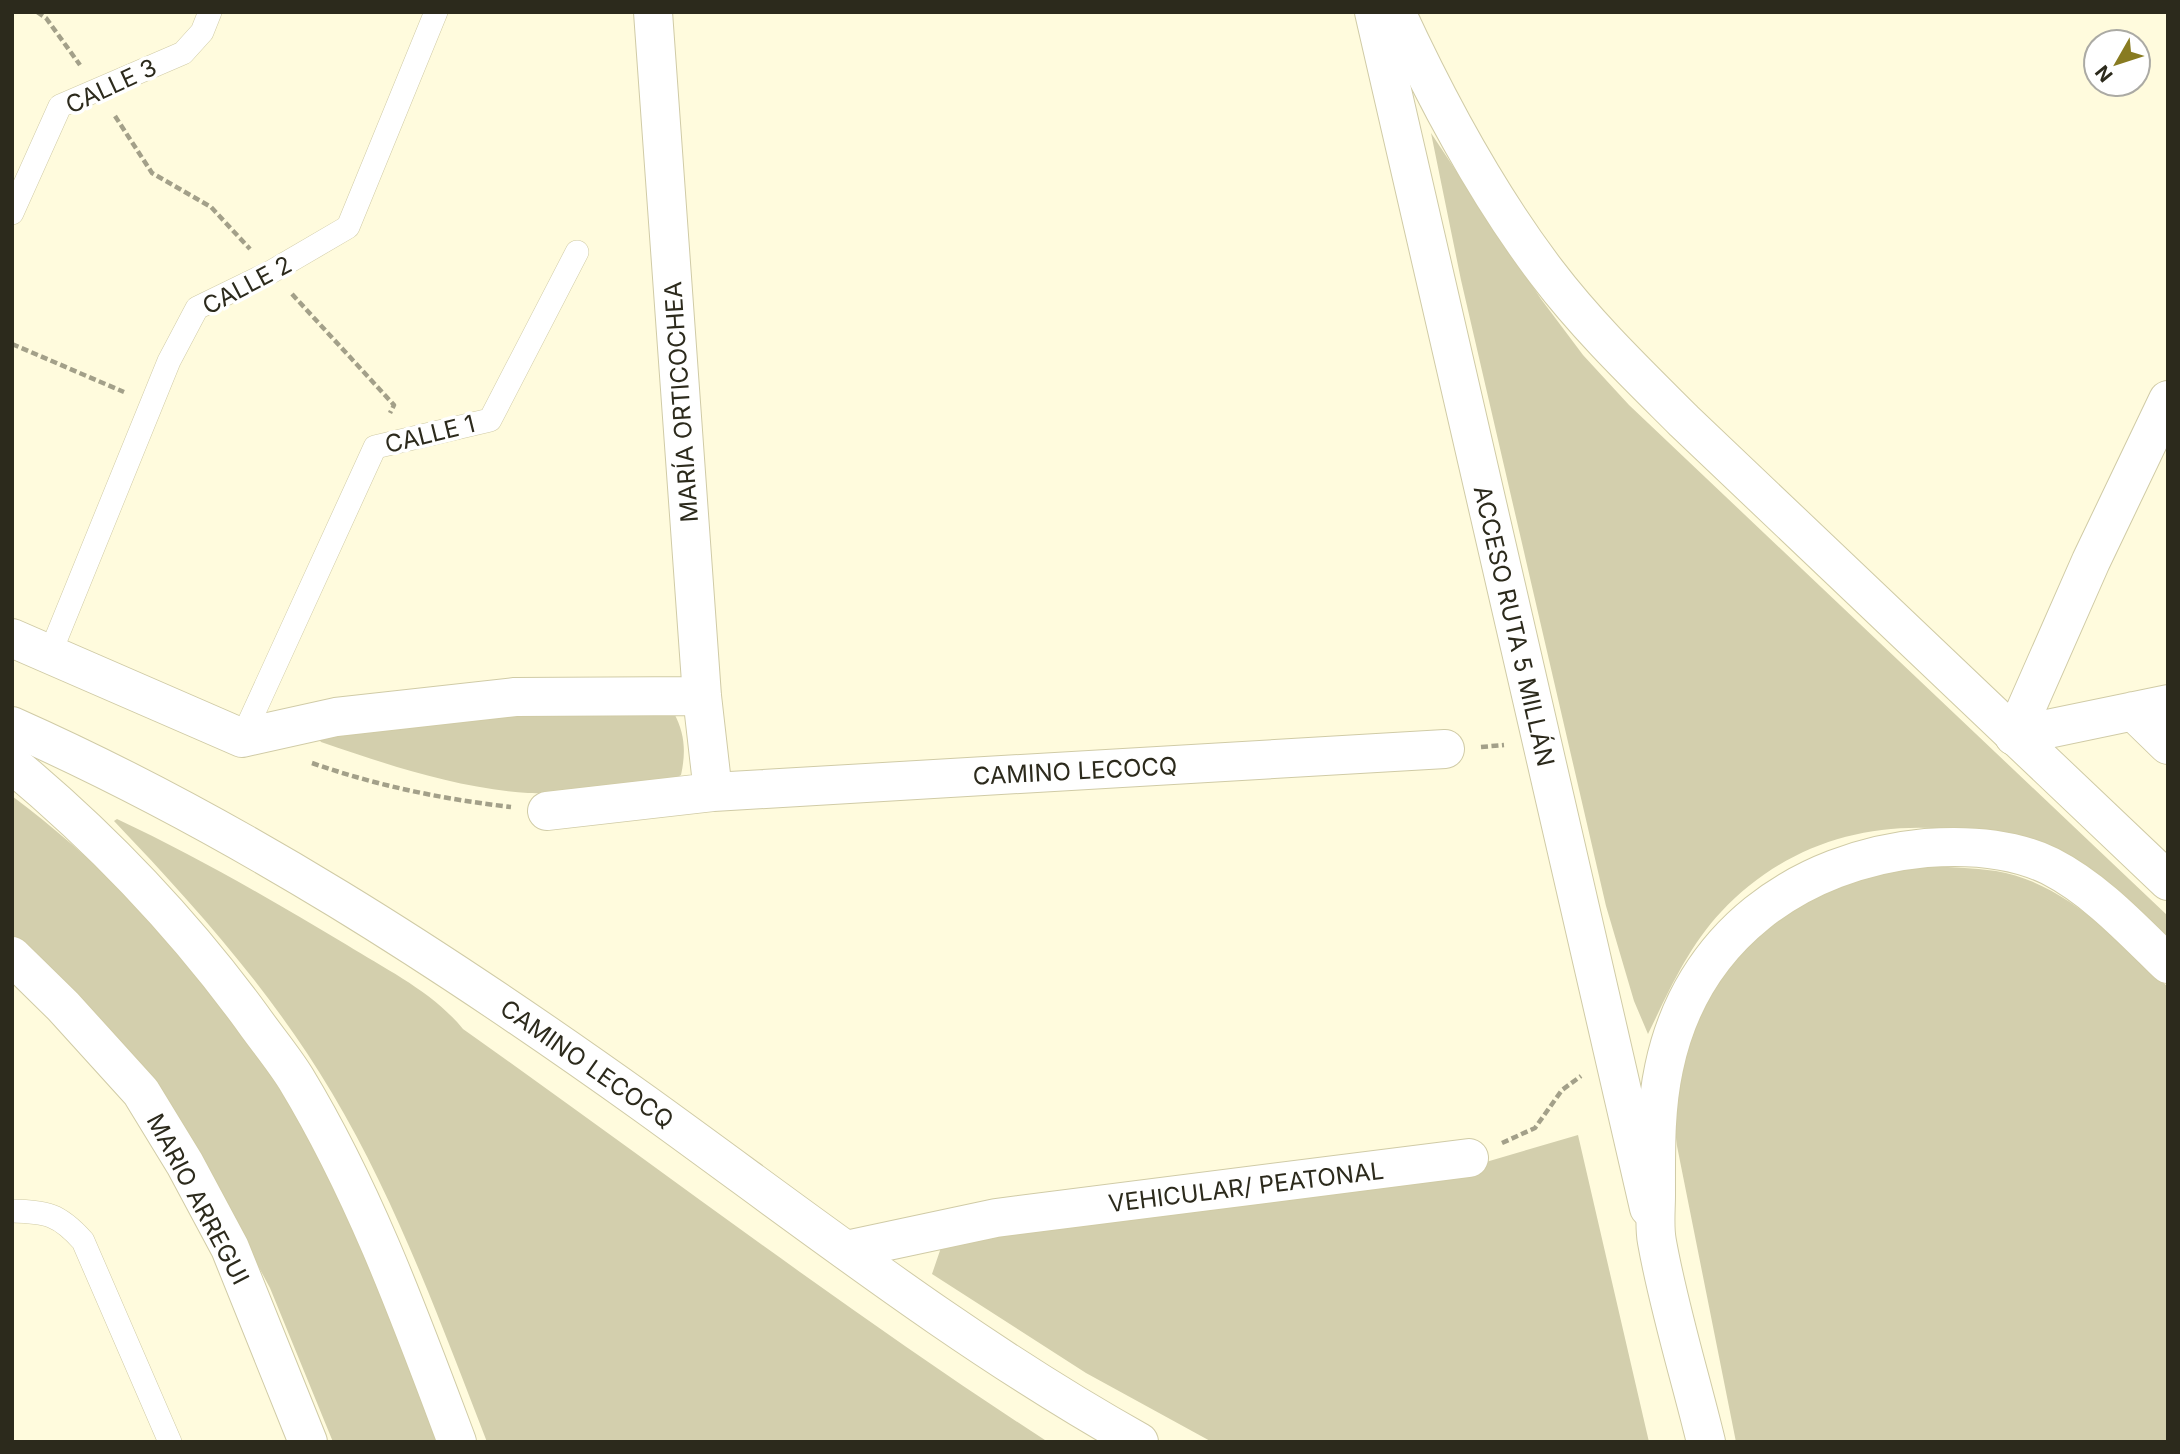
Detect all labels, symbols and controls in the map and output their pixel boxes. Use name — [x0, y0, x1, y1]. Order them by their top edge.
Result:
north arrow — [2082, 28, 2152, 98]
street label: CALLE 3 — [61, 52, 161, 120]
text: N — [2091, 61, 2118, 86]
street label: CALLE 2 — [198, 250, 296, 320]
street label: MARÍA ORTICOCHEA — [657, 281, 704, 523]
street label: CALLE 1 — [382, 409, 478, 459]
street label: ACCESO RUTA 5 MILLÁN — [1468, 483, 1561, 769]
street label: CAMINO LECOCQ — [972, 751, 1178, 791]
street label: CAMINO LECOCQ — [495, 993, 679, 1135]
street label: MARIO ARREGUI — [141, 1109, 255, 1289]
street label: VEHICULAR/ PEATONAL — [1107, 1156, 1385, 1218]

